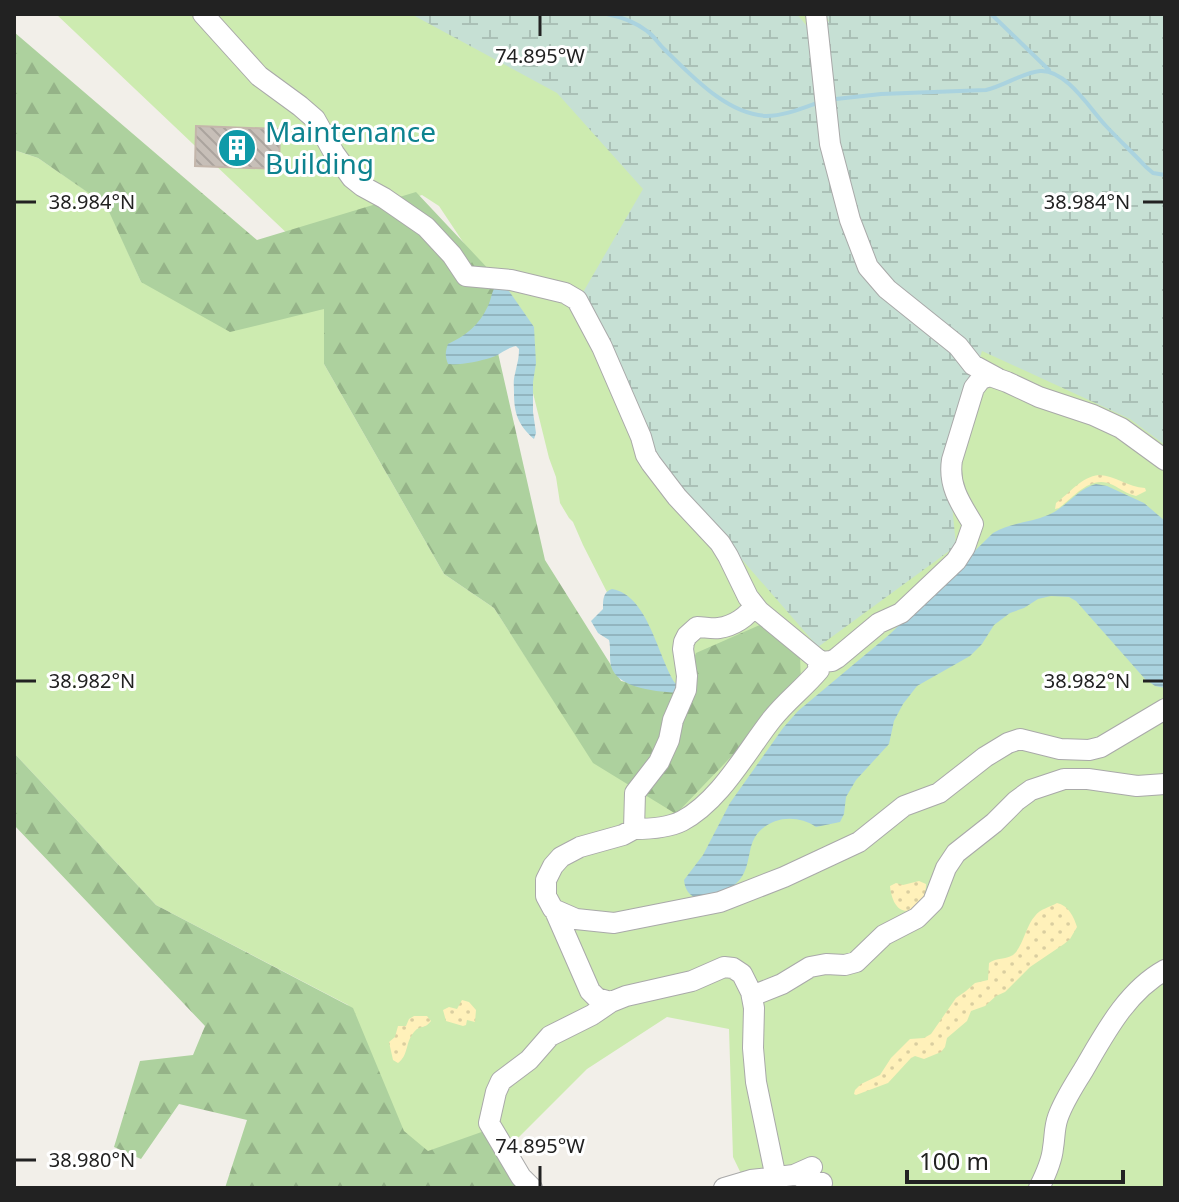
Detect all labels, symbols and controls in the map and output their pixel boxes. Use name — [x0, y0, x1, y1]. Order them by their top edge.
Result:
text: 74.895°W — [495, 42, 585, 69]
place label: Maintenance Building — [265, 112, 436, 182]
building icon: Maintenance Building — [216, 127, 258, 169]
text: 38.984°N — [49, 188, 135, 215]
text: 38.984°N — [1044, 188, 1130, 215]
text: 38.982°N — [49, 667, 135, 694]
text: 38.982°N — [1044, 667, 1130, 694]
text: 74.895°W — [495, 1132, 585, 1159]
scale bar — [907, 1134, 1123, 1184]
text: 100 m — [919, 1144, 989, 1177]
text: 38.980°N — [49, 1146, 135, 1173]

